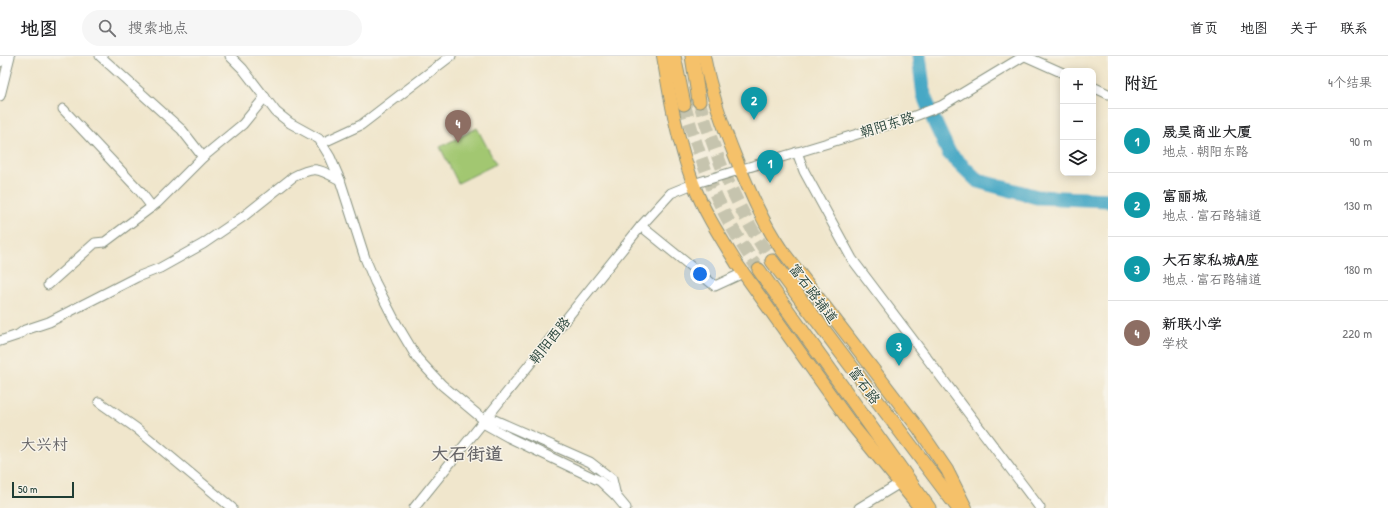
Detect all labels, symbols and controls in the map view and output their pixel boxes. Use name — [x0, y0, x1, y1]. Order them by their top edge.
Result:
search box — [82, 10, 362, 46]
text: 地图 — [20, 15, 58, 41]
icon: search — [96, 17, 118, 39]
text: 搜索地点 — [128, 17, 188, 38]
text: 首页 — [1190, 18, 1218, 37]
text: 地图 — [1240, 18, 1268, 37]
text: 关于 — [1290, 18, 1318, 37]
text: 联系 — [1340, 18, 1368, 37]
map controls — [1060, 68, 1096, 176]
button: + — [1060, 68, 1096, 104]
text: 附近 — [1124, 71, 1158, 94]
text: 4个结果 — [1328, 73, 1372, 91]
pin: 2 — [741, 87, 767, 120]
button: − — [1060, 104, 1096, 140]
street label: 朝阳东路 — [857, 107, 917, 141]
pin: 4 — [445, 110, 471, 143]
text: 晟昊商业大厦 — [1162, 121, 1252, 142]
text: 1 — [1135, 132, 1139, 150]
text: 90 m — [1350, 132, 1372, 150]
button: layers — [1060, 140, 1096, 176]
text: 地点 · 朝阳东路 — [1162, 142, 1249, 160]
pin: 1 — [757, 150, 783, 183]
text: 富丽城 — [1162, 185, 1207, 206]
text: 2 — [1134, 196, 1140, 214]
text: 130 m — [1344, 196, 1372, 214]
text: 地点 · 富石路辅道 — [1162, 206, 1262, 224]
text: 大石家私城A座 — [1162, 249, 1259, 270]
street label: 富石路辅道 — [785, 259, 843, 327]
text: 3 — [1134, 260, 1140, 278]
text: 180 m — [1344, 260, 1372, 278]
your location — [690, 264, 710, 284]
text: 地点 · 富石路辅道 — [1162, 270, 1262, 288]
street label: 朝阳西路 — [524, 312, 574, 368]
text: 新联小学 — [1162, 313, 1222, 334]
text: 4 — [1135, 324, 1139, 342]
text: 220 m — [1342, 324, 1372, 342]
pin: 3 — [886, 333, 912, 366]
text: 学校 — [1162, 334, 1188, 352]
street label: 富石路 — [845, 363, 885, 407]
district label: 大兴村 — [20, 433, 68, 455]
district label: 大石街道 — [431, 441, 503, 466]
scale bar — [12, 480, 74, 499]
text: 50 m — [18, 482, 38, 496]

